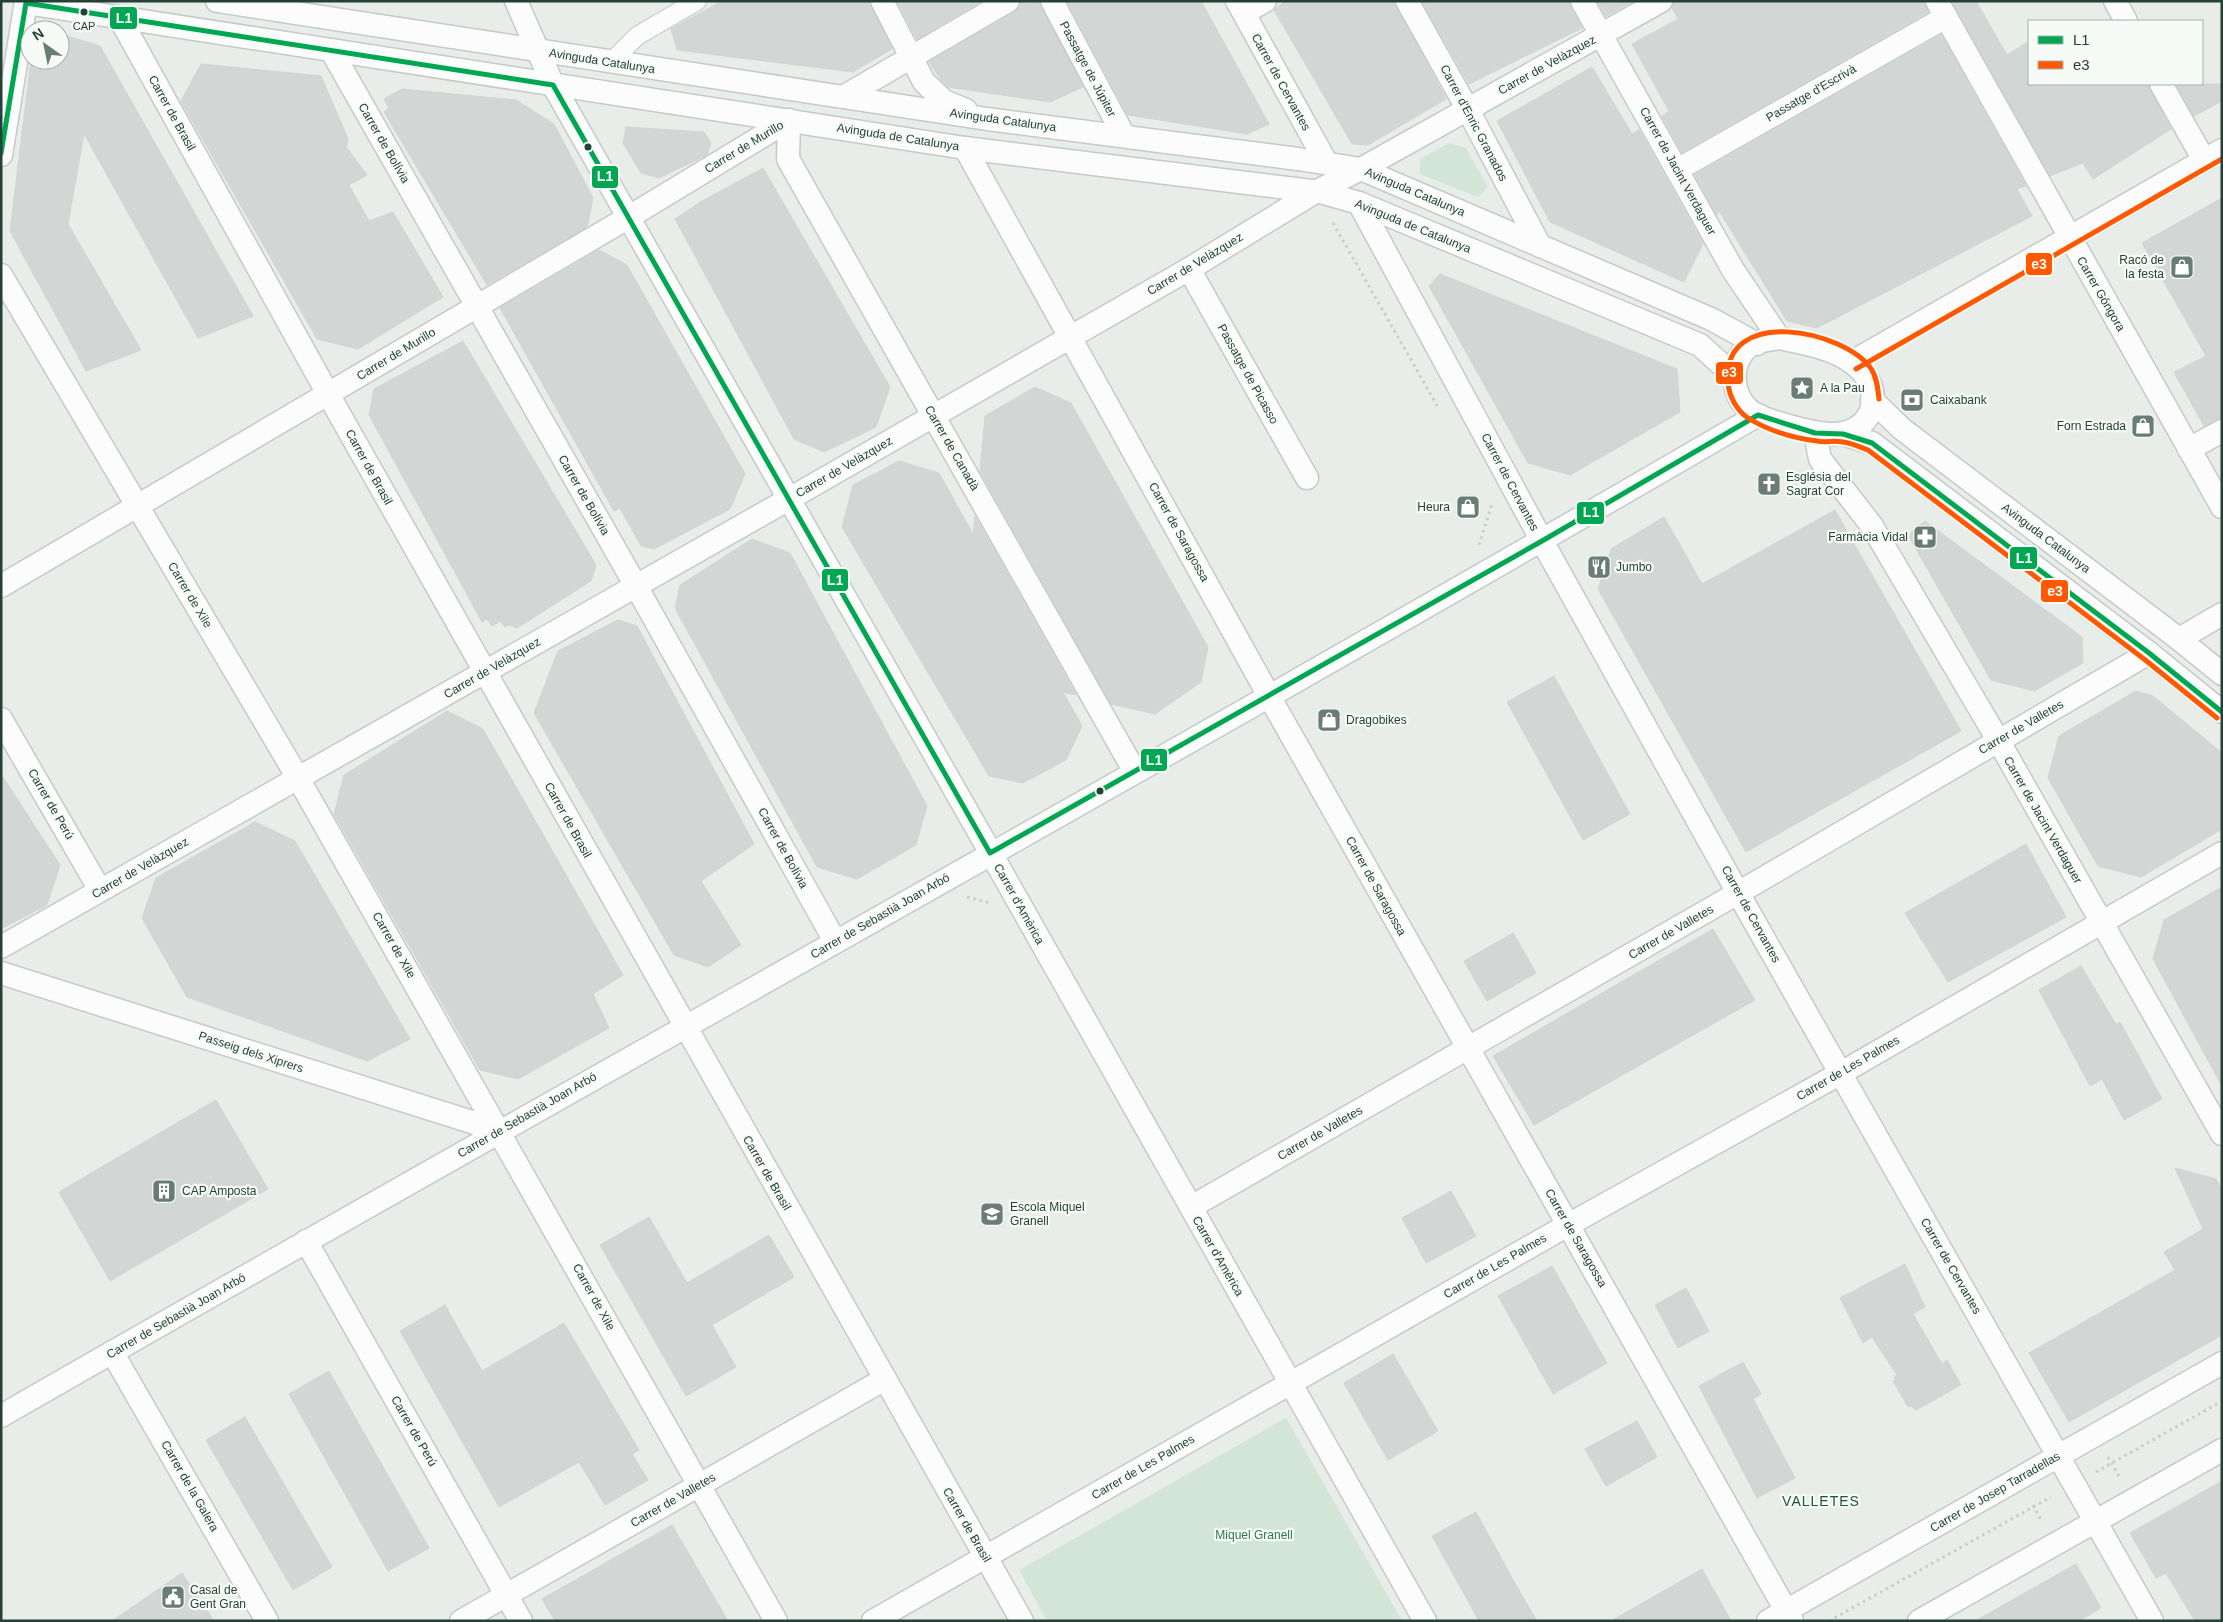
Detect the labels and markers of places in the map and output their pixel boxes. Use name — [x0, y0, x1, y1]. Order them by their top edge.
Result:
marker: CAP — [79, 7, 89, 17]
place label: CAP — [73, 20, 95, 32]
unlabelled marker — [583, 142, 593, 152]
place label: Racó de la festa — [2119, 253, 2164, 281]
shop icon: Racó de la festa — [2169, 254, 2195, 280]
place icon: A la Pau — [1789, 375, 1815, 401]
place label: A la Pau — [1820, 381, 1865, 395]
bank icon: Caixabank — [1899, 387, 1925, 413]
place label: Caixabank — [1930, 393, 1988, 407]
shop icon: Forn Estrada — [2130, 413, 2156, 439]
place label: Forn Estrada — [2057, 419, 2126, 433]
place label: Església del Sagrat Cor — [1786, 470, 1851, 498]
church icon: Església del Sagrat Cor — [1756, 471, 1782, 497]
shop icon: Heura — [1455, 494, 1481, 520]
place label: Heura — [1417, 500, 1450, 514]
pharmacy icon: Farmàcia Vidal — [1912, 524, 1938, 550]
place label: Farmàcia Vidal — [1828, 530, 1908, 544]
restaurant icon: Jumbo — [1586, 554, 1612, 580]
place label: Jumbo — [1616, 560, 1652, 574]
shop icon: Dragobikes — [1316, 707, 1342, 733]
place label: Dragobikes — [1346, 713, 1407, 727]
unlabelled marker — [1095, 786, 1105, 796]
building icon: CAP Amposta — [151, 1178, 177, 1204]
place label: CAP Amposta — [182, 1184, 257, 1198]
place label: Escola Miquel Granell — [1010, 1200, 1085, 1228]
school or university icon: Escola Miquel Granell — [979, 1201, 1005, 1227]
place label: Casal de Gent Gran — [190, 1583, 246, 1611]
public building icon: Casal de Gent Gran — [160, 1584, 186, 1610]

